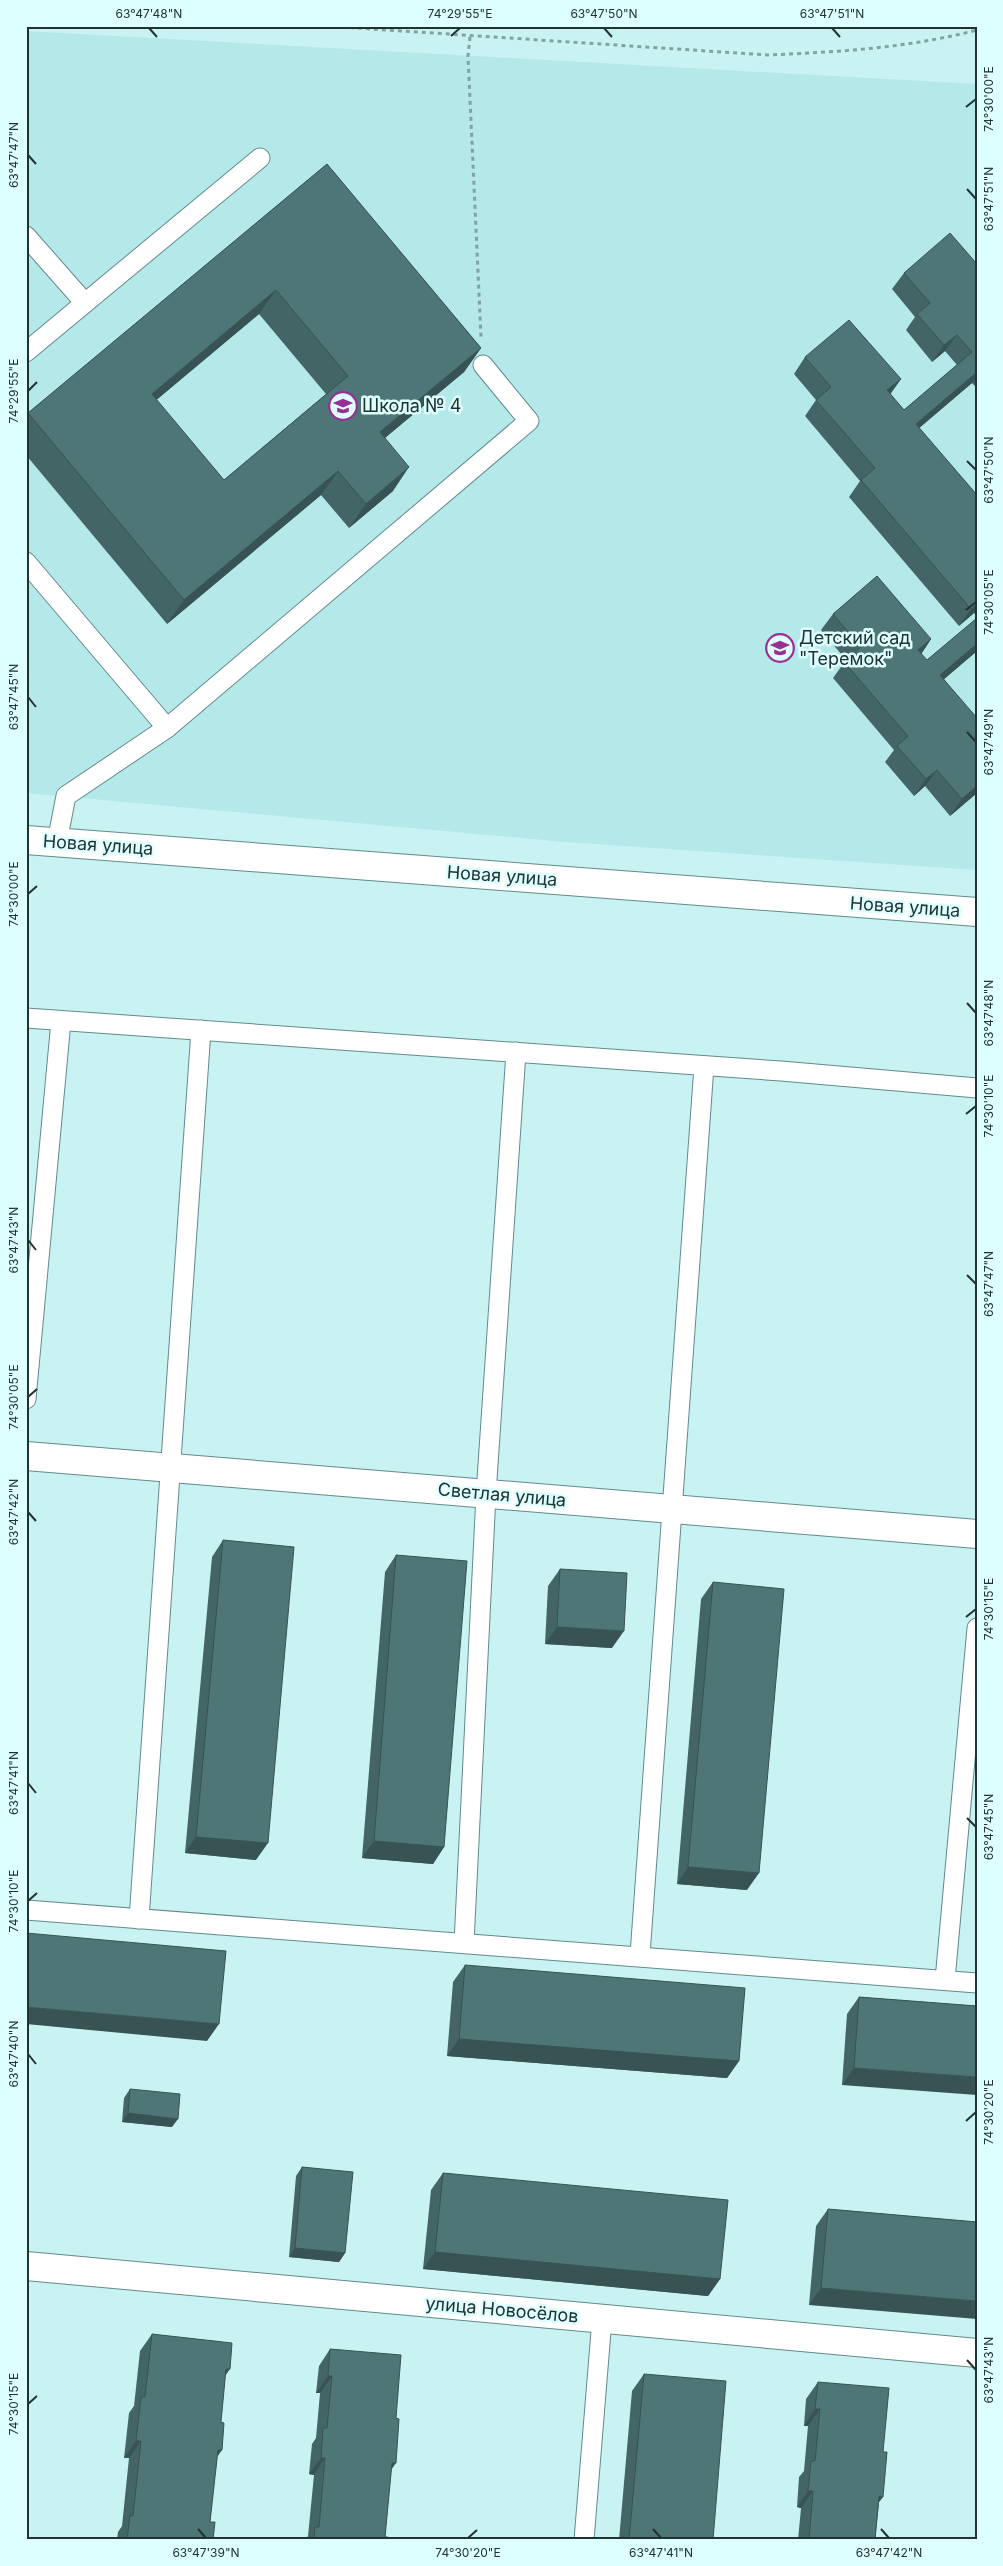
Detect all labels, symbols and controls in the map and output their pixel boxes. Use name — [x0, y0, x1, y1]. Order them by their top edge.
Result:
text: 63°47'48"N — [116, 6, 182, 21]
text: 74°29'55"E — [428, 6, 492, 21]
text: 63°47'50"N — [570, 6, 638, 21]
text: 63°47'51"N — [800, 6, 864, 21]
text: 74°30'00"E — [981, 66, 996, 132]
text: 63°47'47"N — [6, 122, 21, 188]
text: 63°47'51"N — [981, 167, 996, 231]
text: 74°29'55"E — [6, 359, 21, 423]
school or university icon: Школа № 4 — [328, 391, 358, 421]
place label: Школа № 4 — [362, 395, 461, 416]
text: 63°47'50"N — [981, 436, 996, 504]
text: 74°30'05"E — [981, 569, 996, 635]
place label: Детский сад "Теремок" — [799, 627, 911, 669]
school or university icon: Детский сад "Теремок" — [765, 633, 795, 663]
text: 63°47'45"N — [6, 664, 21, 730]
text: 63°47'49"N — [981, 709, 996, 775]
street label: Новая улица — [42, 830, 154, 859]
text: 74°30'00"E — [6, 861, 21, 927]
street label: Новая улица — [446, 861, 558, 890]
street label: Новая улица — [849, 892, 961, 921]
text: 63°47'48"N — [981, 980, 996, 1046]
text: 74°30'10"E — [981, 1075, 996, 1137]
text: 63°47'43"N — [6, 1207, 21, 1273]
text: 63°47'47"N — [981, 1251, 996, 1317]
text: 74°30'05"E — [6, 1364, 21, 1430]
street label: Светлая улица — [437, 1478, 567, 1511]
text: 63°47'42"N — [6, 1479, 21, 1545]
text: 74°30'15"E — [981, 1578, 996, 1640]
text: 63°47'41"N — [6, 1751, 21, 1815]
text: 63°47'45"N — [981, 1794, 996, 1860]
text: 74°30'10"E — [6, 1870, 21, 1932]
text: 63°47'40"N — [6, 2021, 21, 2087]
text: 74°30'20"E — [981, 2079, 996, 2145]
street label: улица Новосёлов — [425, 2292, 579, 2327]
text: 63°47'43"N — [981, 2337, 996, 2403]
text: 74°30'15"E — [6, 2373, 21, 2435]
text: 63°47'39"N — [172, 2545, 240, 2560]
text: 74°30'20"E — [435, 2545, 501, 2560]
text: 63°47'41"N — [629, 2545, 693, 2560]
text: 63°47'42"N — [856, 2545, 922, 2560]

